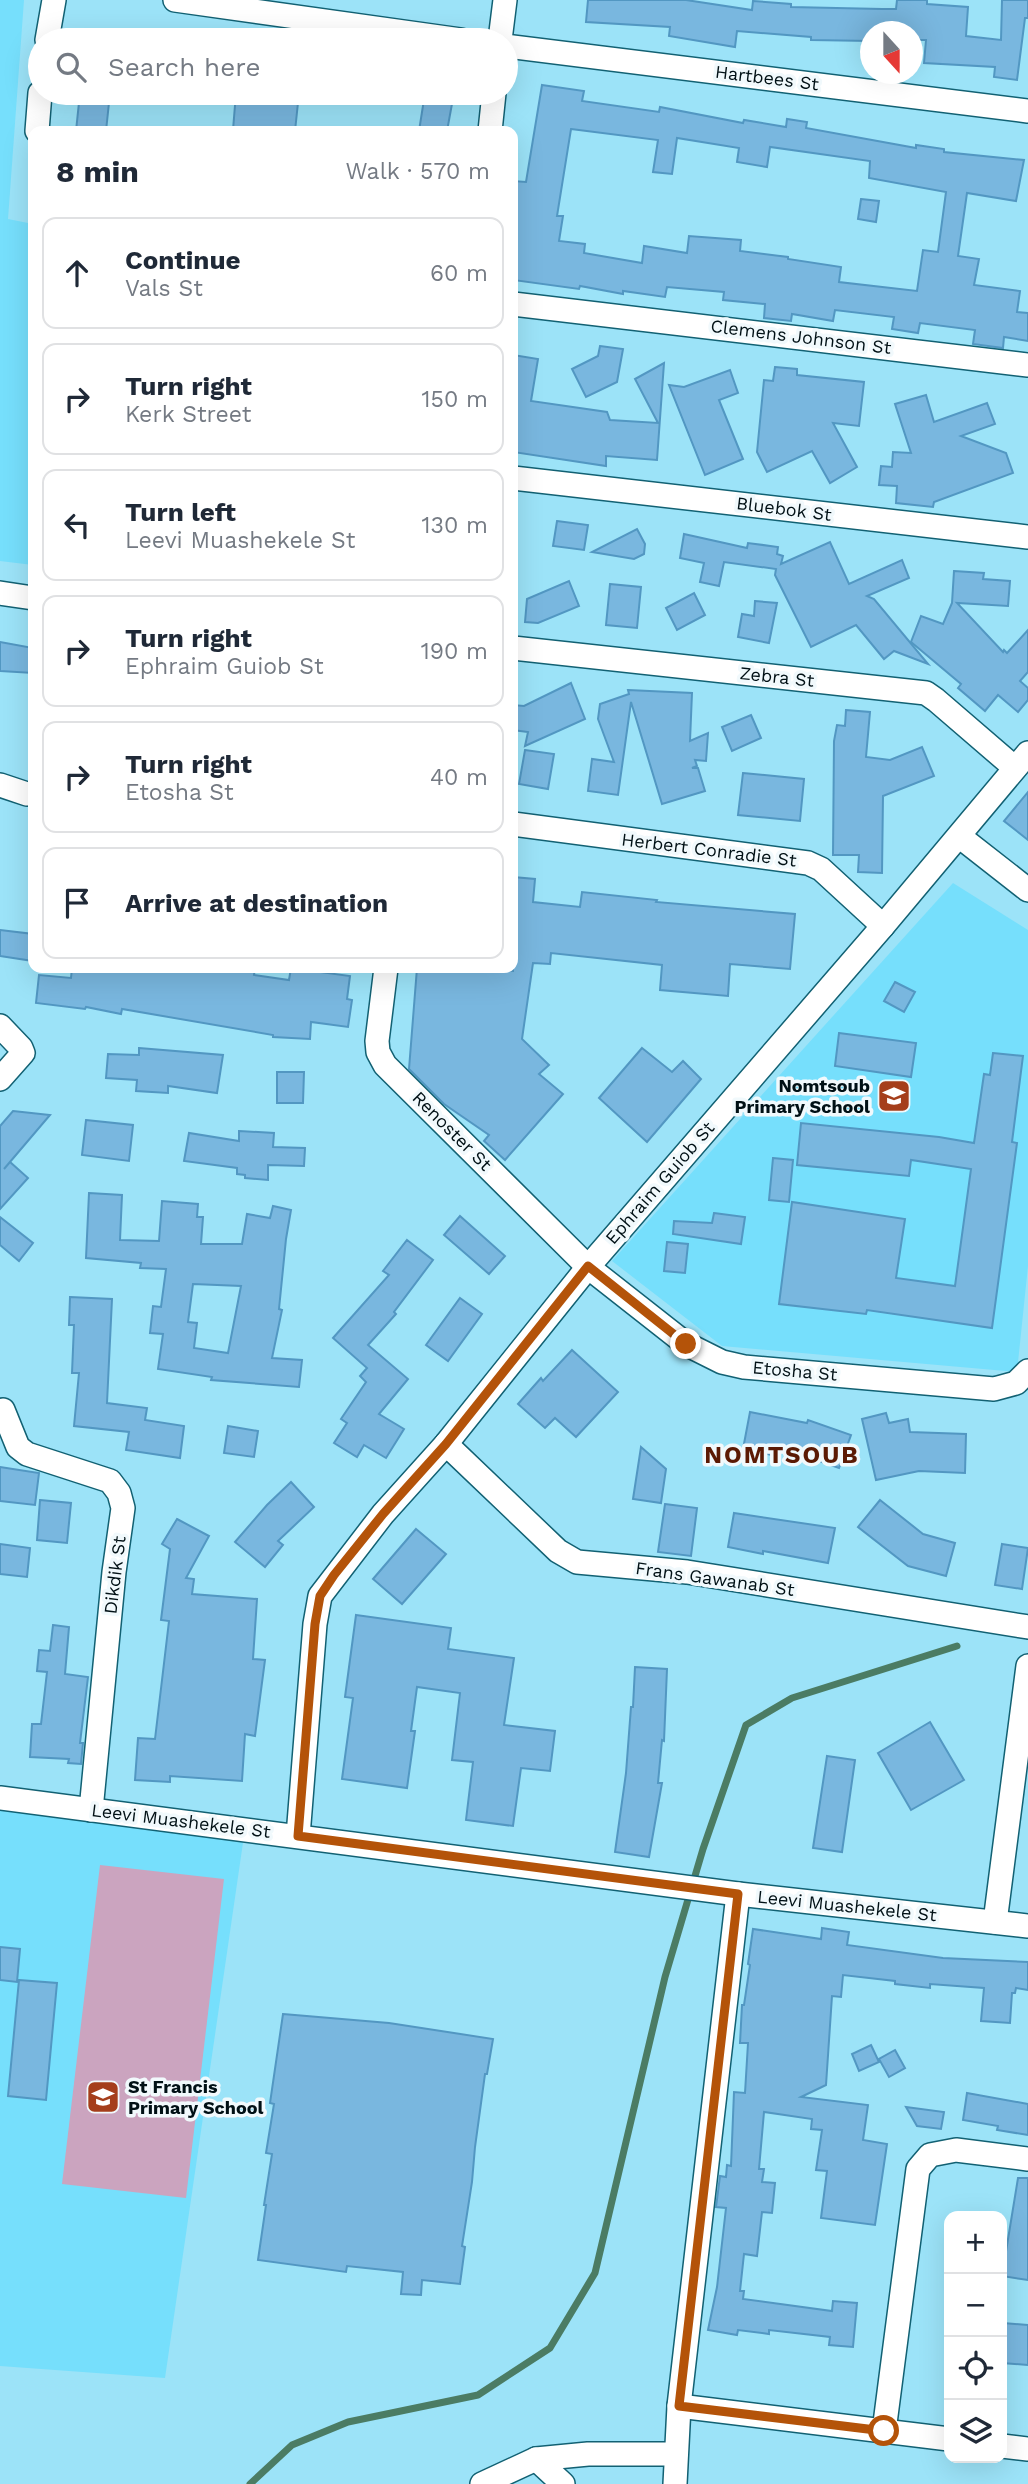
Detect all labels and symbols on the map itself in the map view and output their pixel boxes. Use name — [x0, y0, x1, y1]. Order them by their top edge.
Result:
north arrow — [860, 21, 923, 84]
street label: Hartbees St — [714, 61, 821, 94]
street label: Clemens Johnson St — [710, 315, 893, 358]
street label: Bluebok St — [735, 492, 833, 525]
street label: Zebra St — [739, 662, 816, 691]
street label: Herbert Conradie St — [620, 828, 798, 871]
place label: Nomtsoub Primary School — [735, 1075, 870, 1117]
school or university icon: Nomtsoub Primary School — [875, 1077, 913, 1115]
street label: Renoster St — [408, 1087, 497, 1175]
street label: Ephraim Guiob St — [601, 1117, 719, 1248]
route end — [670, 1328, 701, 1359]
street label: Etosha St — [752, 1356, 839, 1385]
district label: NOMTSOUB — [704, 1441, 860, 1469]
street label: Dikdik St — [99, 1534, 130, 1615]
street label: Frans Gawanab St — [634, 1557, 796, 1600]
street label: Leevi Muashekele St — [90, 1799, 272, 1842]
street label: Leevi Muashekele St — [756, 1886, 938, 1925]
place label: St Francis Primary School — [128, 2076, 264, 2118]
school or university icon: St Francis Primary School — [84, 2078, 122, 2116]
route start — [868, 2415, 899, 2446]

